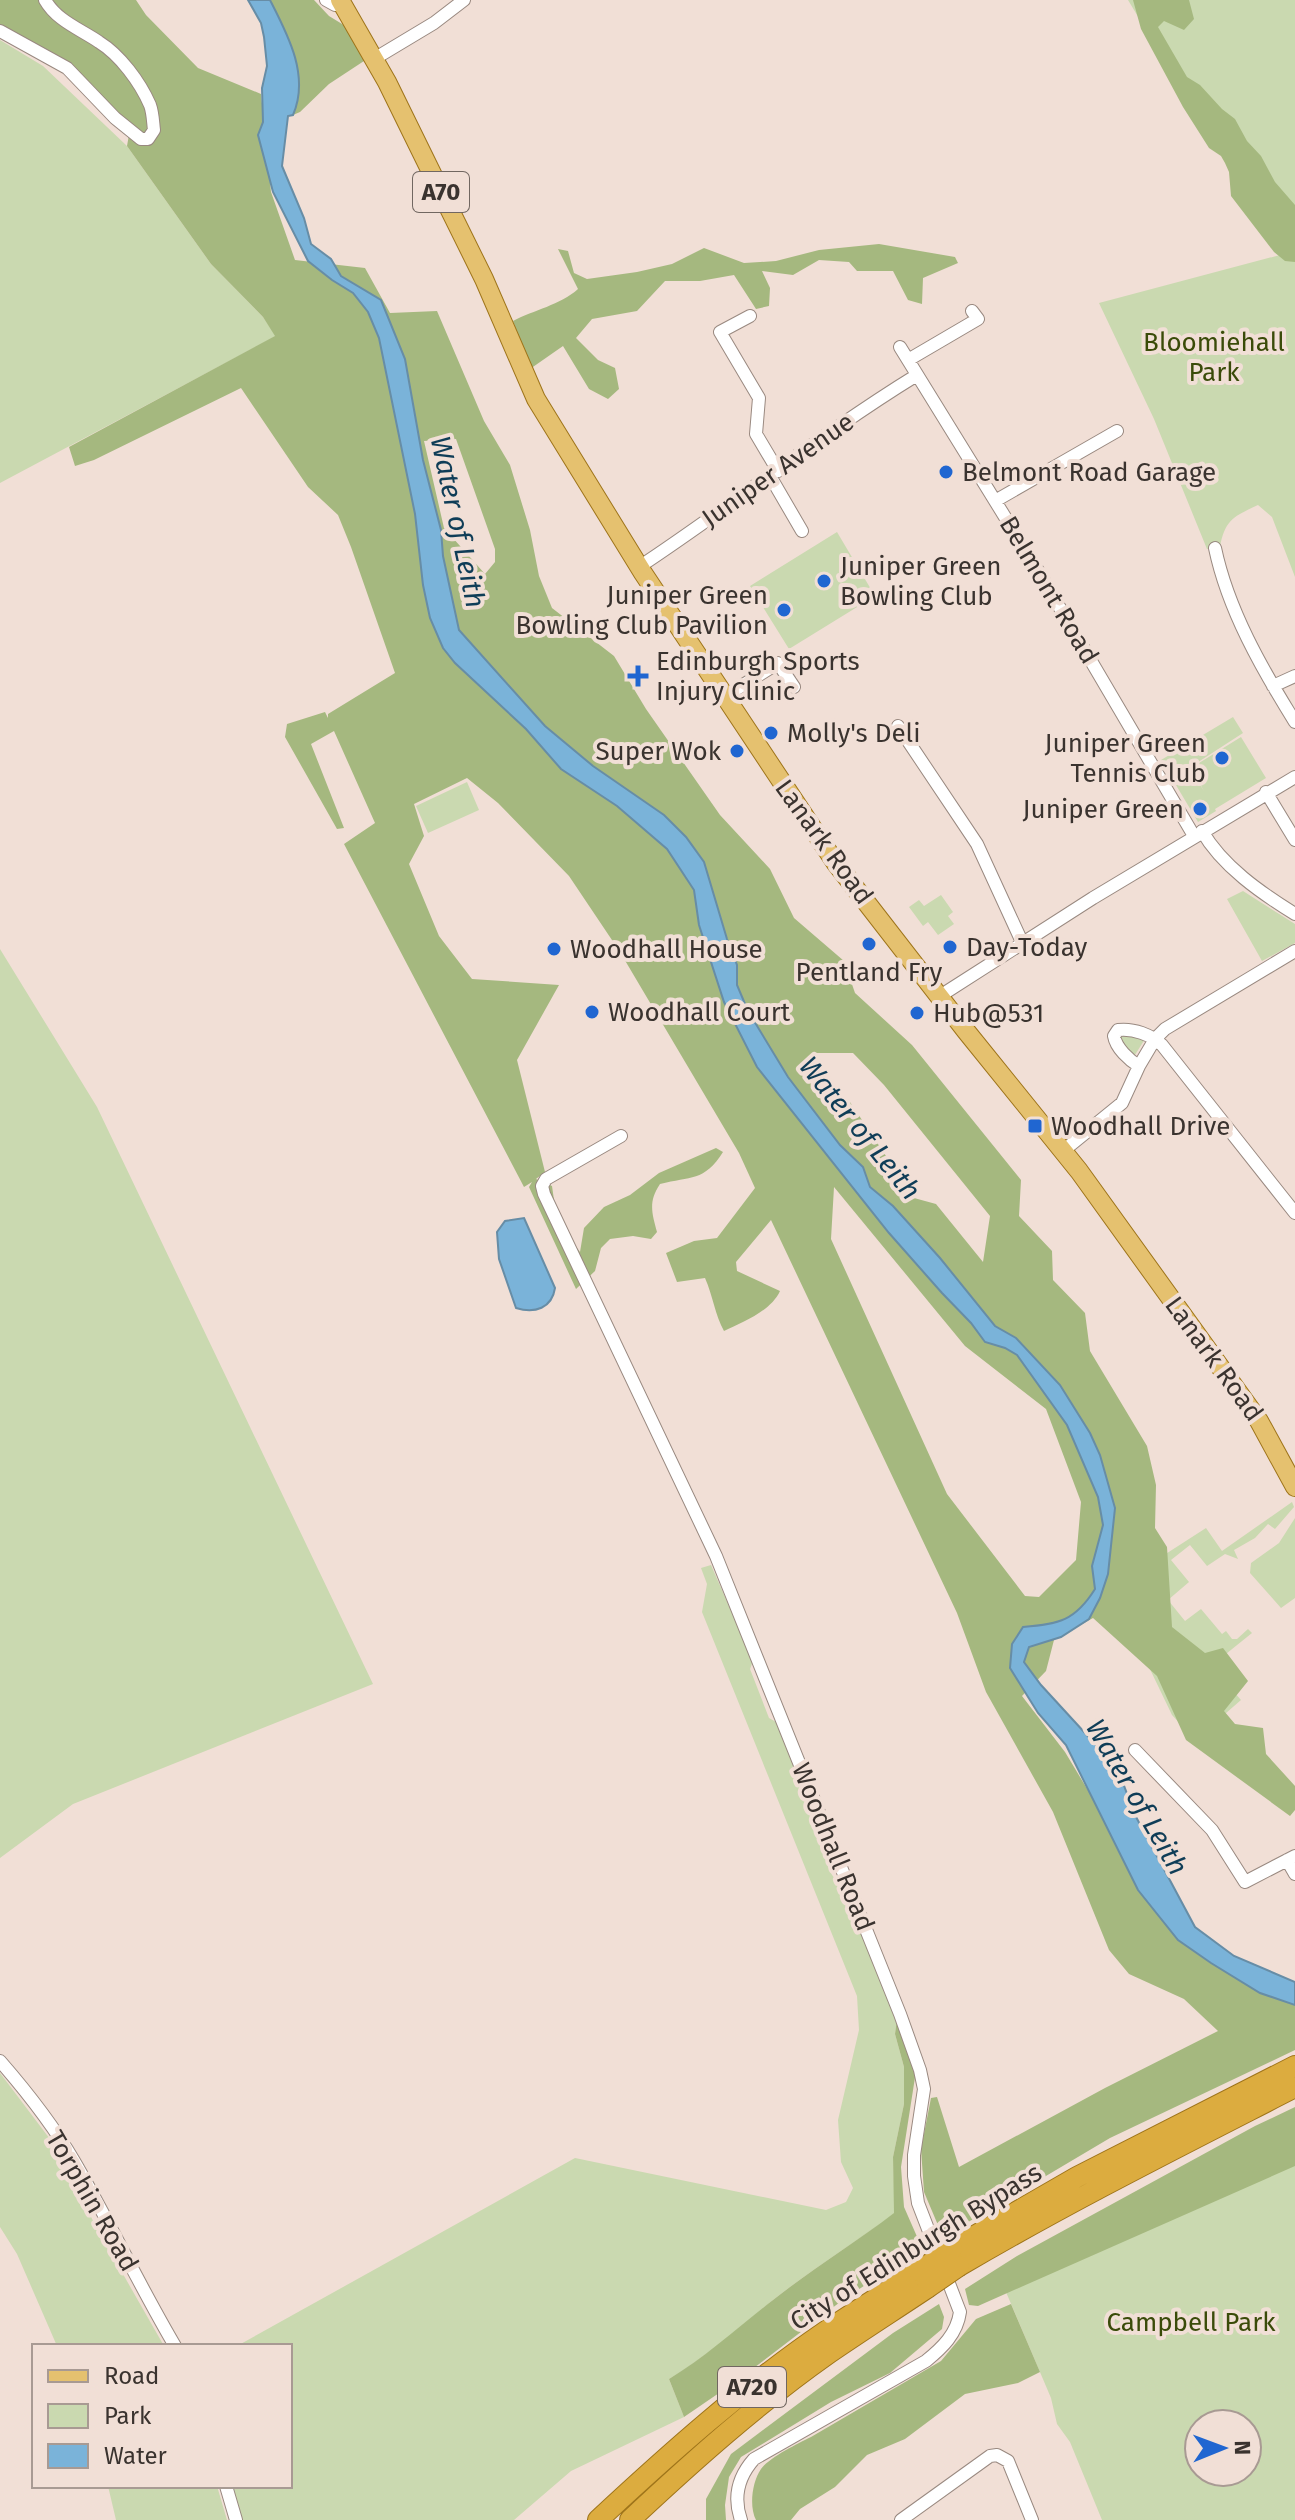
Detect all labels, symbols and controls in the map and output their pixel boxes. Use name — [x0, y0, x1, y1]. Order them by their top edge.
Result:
road number: A70 — [413, 172, 469, 212]
park label: Bloomiehall Park — [1143, 327, 1285, 388]
street label: Juniper Avenue — [696, 406, 860, 534]
water label: Water of Leith — [424, 433, 492, 611]
place label: Belmont Road Garage — [962, 457, 1216, 488]
marker: Belmont Road Garage — [937, 463, 955, 481]
street label: Belmont Road — [993, 511, 1105, 669]
place label: Juniper Green Bowling Club — [840, 551, 1001, 612]
marker: Juniper Green Bowling Club — [815, 572, 833, 590]
place label: Juniper Green Bowling Club Pavilion — [515, 580, 768, 641]
marker: Juniper Green Bowling Club Pavilion — [775, 601, 793, 619]
place label: Edinburgh Sports Injury Clinic — [656, 646, 860, 707]
marker: Edinburgh Sports Injury Clinic — [627, 665, 649, 687]
place label: Molly's Deli — [787, 718, 921, 749]
marker: Molly's Deli — [762, 724, 780, 742]
place label: Juniper Green Tennis Club — [1045, 728, 1206, 789]
place label: Super Wok — [595, 736, 722, 767]
marker: Super Wok — [728, 742, 746, 760]
marker: Juniper Green Tennis Club — [1213, 749, 1231, 767]
street label: Lanark Road — [768, 774, 880, 910]
place label: Juniper Green — [1023, 794, 1184, 825]
marker: Juniper Green — [1191, 800, 1209, 818]
place label: Day-Today — [966, 932, 1087, 963]
place label: Woodhall House — [570, 934, 763, 965]
marker: Pentland Fry — [860, 935, 878, 953]
marker: Day-Today — [941, 938, 959, 956]
marker: Woodhall House — [545, 940, 563, 958]
place label: Pentland Fry — [796, 957, 943, 988]
place label: Woodhall Court — [608, 997, 791, 1028]
place label: Hub@531 — [933, 998, 1044, 1029]
marker: Woodhall Court — [583, 1003, 601, 1021]
marker: Hub@531 — [908, 1004, 926, 1022]
water label: Water of Leith — [792, 1050, 928, 1206]
place label: Woodhall Drive — [1051, 1111, 1230, 1142]
marker: Woodhall Drive — [1026, 1117, 1044, 1135]
street label: Lanark Road — [1158, 1291, 1270, 1427]
water label: Water of Leith — [1079, 1713, 1195, 1881]
street label: Woodhall Road — [785, 1759, 881, 1935]
street label: Torphin Road — [39, 2125, 145, 2277]
street label: City of Edinburgh Bypass — [785, 2157, 1047, 2337]
park label: Campbell Park — [1106, 2307, 1276, 2338]
legend — [32, 2344, 292, 2488]
text: Road — [104, 2362, 159, 2390]
road number: A720 — [718, 2367, 786, 2407]
text: Park — [104, 2402, 152, 2430]
north arrow — [1183, 2408, 1263, 2488]
text: N — [1229, 2440, 1256, 2455]
text: Water — [104, 2442, 168, 2470]

